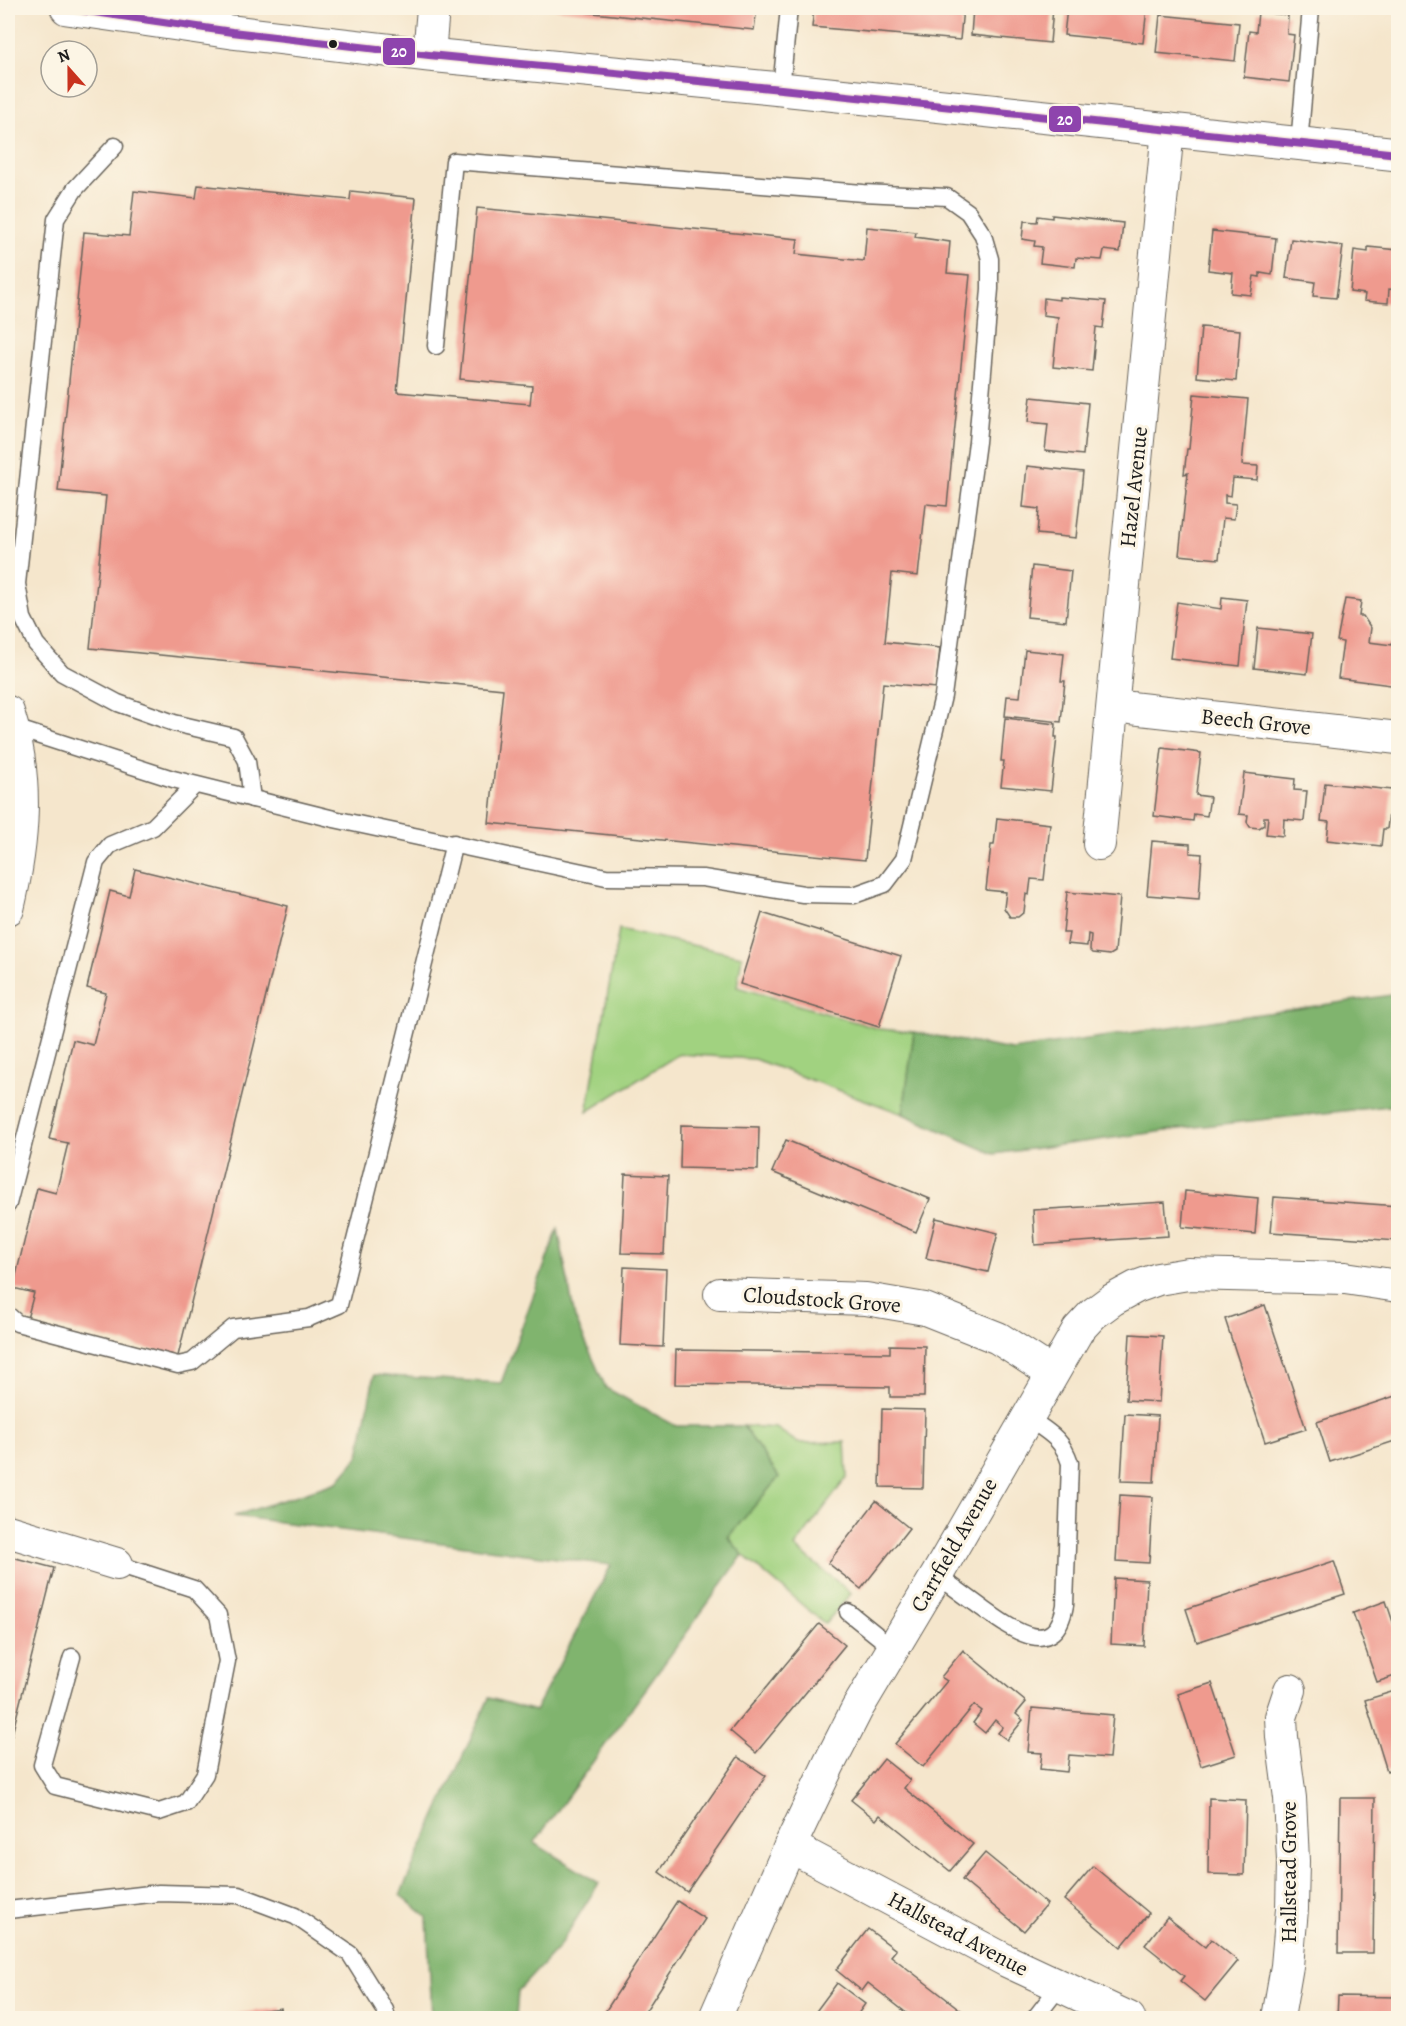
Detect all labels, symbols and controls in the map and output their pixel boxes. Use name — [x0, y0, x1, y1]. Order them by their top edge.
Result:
line badge: 20 — [382, 37, 416, 66]
unlabelled marker — [327, 38, 339, 50]
north arrow — [39, 39, 99, 99]
text: 20 — [391, 41, 407, 63]
text: N — [55, 43, 74, 68]
line badge: 20 — [1048, 105, 1082, 133]
text: 20 — [1057, 109, 1073, 131]
street label: Hazel Avenue — [1113, 425, 1155, 549]
street label: Beech Grove — [1200, 701, 1312, 743]
street label: Cloudstock Grove — [742, 1280, 902, 1320]
street label: Carrfield Avenue — [903, 1472, 1005, 1618]
street label: Hallstead Grove — [1274, 1801, 1304, 1943]
street label: Hallstead Avenue — [883, 1884, 1033, 1984]

